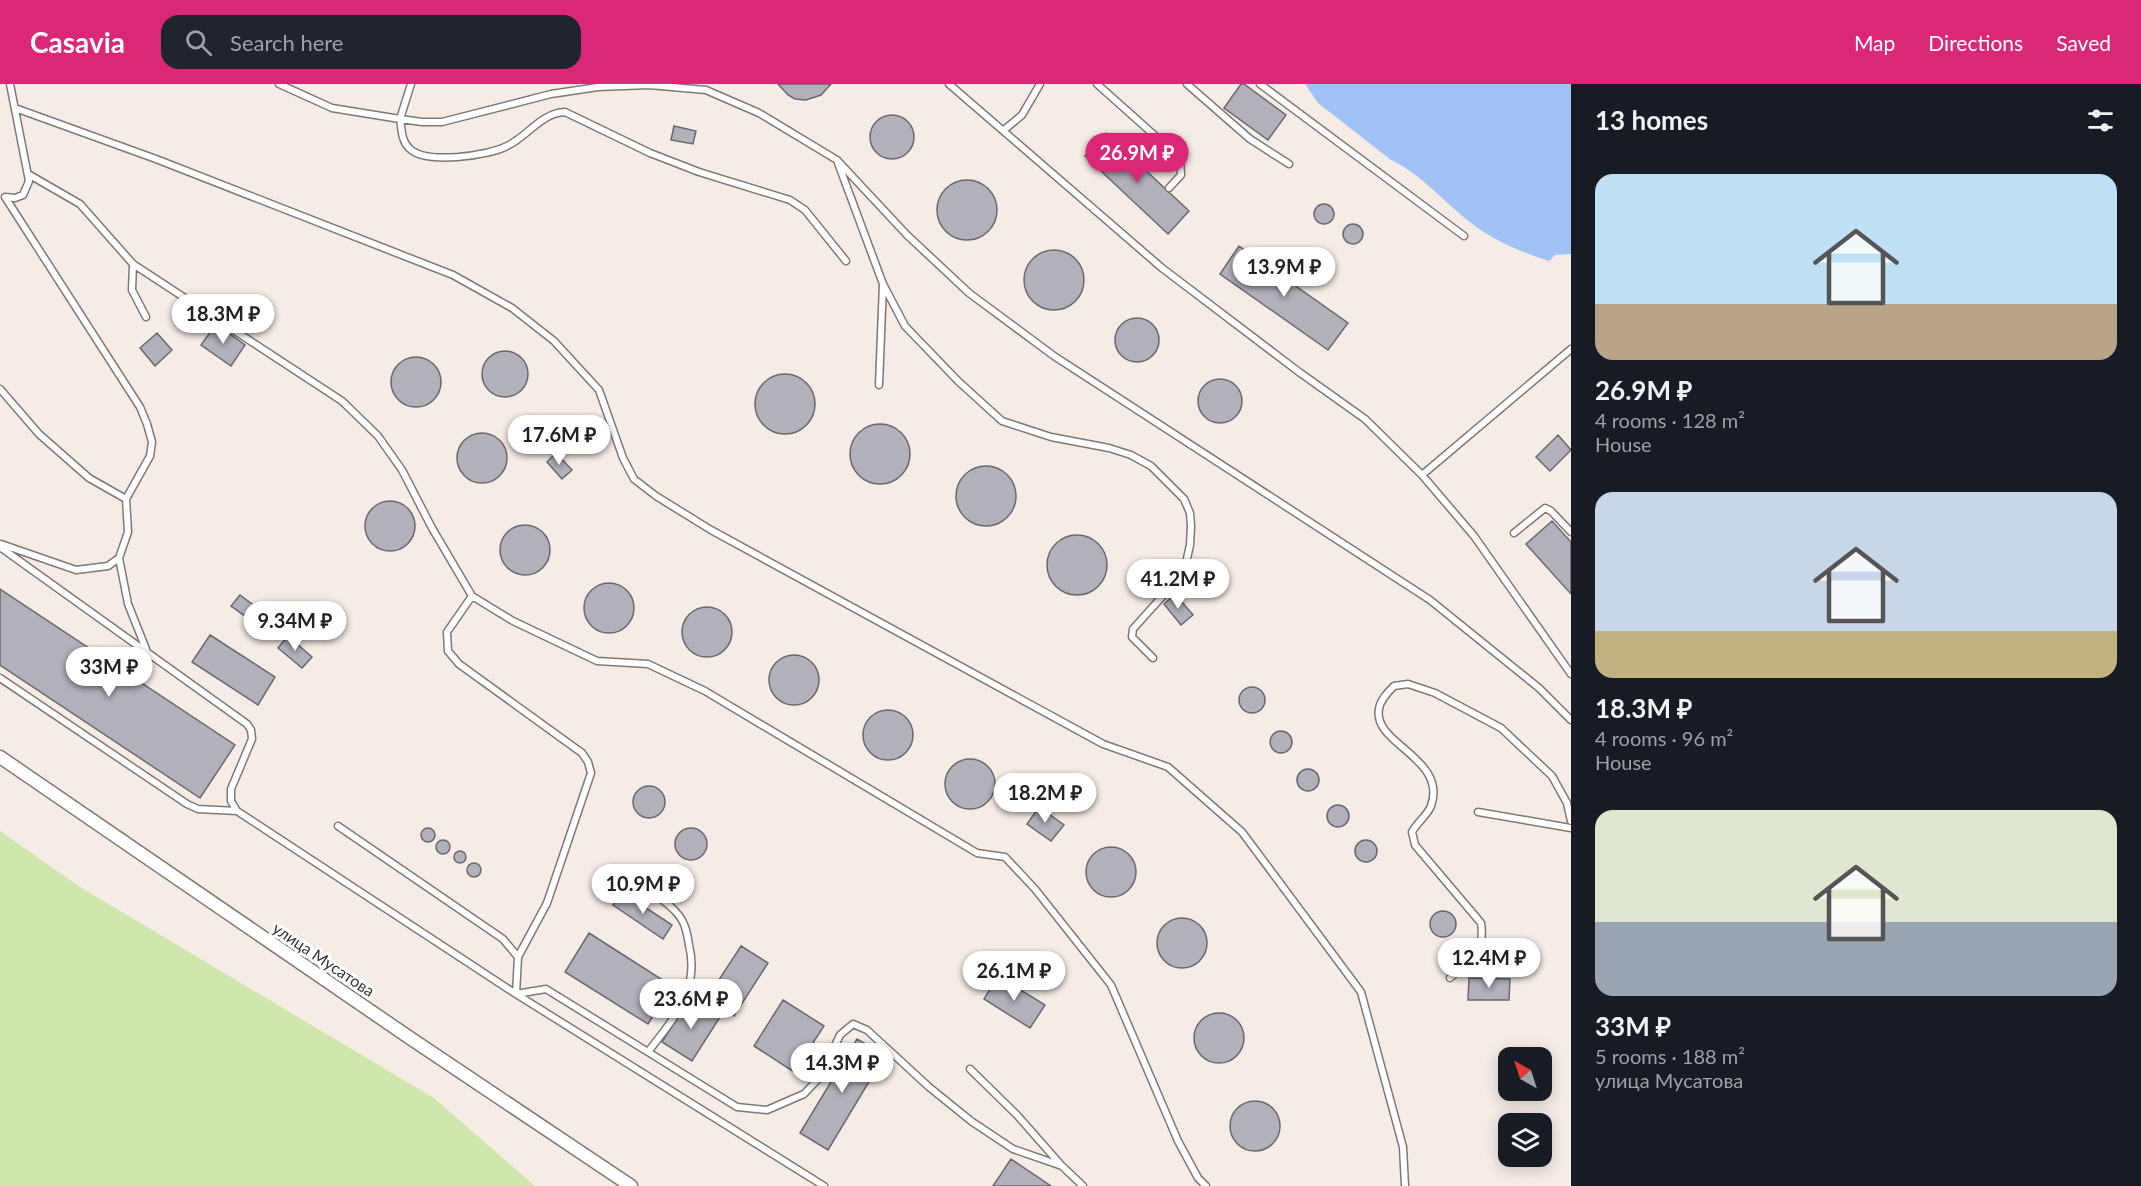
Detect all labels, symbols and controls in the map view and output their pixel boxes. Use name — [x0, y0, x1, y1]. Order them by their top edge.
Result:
search box — [161, 15, 581, 69]
text: Casavia — [30, 25, 125, 59]
icon: search — [182, 26, 215, 59]
text: Search here — [230, 29, 344, 56]
text: Map — [1854, 30, 1895, 55]
text: Directions — [1928, 30, 2023, 55]
text: Saved — [2056, 30, 2111, 55]
text: 13 homes — [1595, 104, 1708, 136]
icon: filters — [2084, 104, 2117, 137]
pin: 26.9M ₽ — [1082, 133, 1192, 184]
text: 26.9M ₽ — [1100, 140, 1174, 164]
icon: home — [1802, 213, 1910, 321]
pin: 13.9M ₽ — [1229, 247, 1339, 298]
text: 13.9M ₽ — [1247, 254, 1321, 278]
pin: 18.3M ₽ — [168, 294, 278, 345]
text: 18.3M ₽ — [186, 301, 260, 325]
text: 26.9M ₽ — [1595, 374, 1692, 406]
text: 4 rooms · 128 m² — [1595, 408, 1745, 432]
pin: 17.6M ₽ — [504, 415, 614, 466]
text: 17.6M ₽ — [522, 422, 596, 446]
text: House — [1595, 432, 1652, 456]
icon: home — [1802, 531, 1910, 639]
pin: 41.2M ₽ — [1123, 559, 1233, 610]
text: 41.2M ₽ — [1141, 566, 1215, 590]
pin: 9.34M ₽ — [240, 601, 350, 652]
text: 9.34M ₽ — [258, 608, 332, 632]
pin: 33M ₽ — [67, 647, 151, 698]
text: 33M ₽ — [80, 654, 138, 678]
text: 18.3M ₽ — [1595, 692, 1692, 724]
text: 4 rooms · 96 m² — [1595, 726, 1733, 750]
text: House — [1595, 750, 1652, 774]
pin: 18.2M ₽ — [990, 773, 1100, 824]
text: 18.2M ₽ — [1008, 780, 1082, 804]
icon: home — [1802, 849, 1910, 957]
pin: 10.9M ₽ — [588, 864, 698, 915]
text: 10.9M ₽ — [606, 871, 680, 895]
street label: улица Мусатова — [270, 918, 378, 1000]
pin: 12.4M ₽ — [1434, 938, 1544, 989]
text: 12.4M ₽ — [1452, 945, 1526, 969]
pin: 26.1M ₽ — [959, 951, 1069, 1002]
text: 26.1M ₽ — [977, 958, 1051, 982]
pin: 23.6M ₽ — [636, 979, 746, 1030]
text: 23.6M ₽ — [654, 986, 728, 1010]
text: 33M ₽ — [1595, 1010, 1671, 1042]
pin: 14.3M ₽ — [787, 1043, 897, 1094]
text: 5 rooms · 188 m² — [1595, 1044, 1745, 1068]
north arrow — [1498, 1047, 1552, 1101]
map controls — [1498, 1047, 1552, 1167]
text: 14.3M ₽ — [805, 1050, 879, 1074]
text: улица Мусатова — [1595, 1068, 1743, 1092]
button: layers — [1498, 1113, 1552, 1167]

